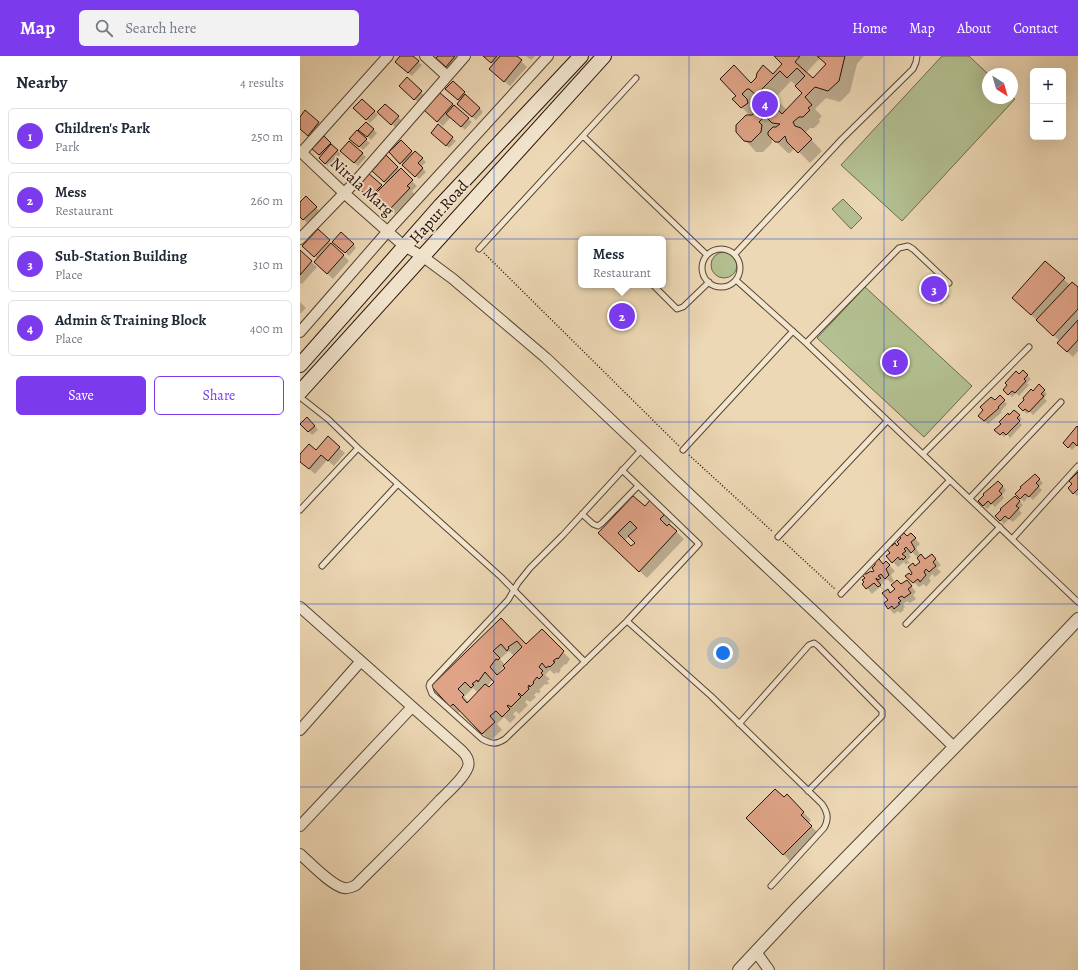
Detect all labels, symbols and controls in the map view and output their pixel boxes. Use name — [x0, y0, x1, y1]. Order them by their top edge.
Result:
search box — [79, 10, 359, 46]
text: Map — [20, 15, 55, 41]
icon: search — [93, 17, 115, 39]
text: Search here — [125, 18, 197, 38]
text: Home — [852, 19, 887, 38]
text: Map — [909, 19, 935, 38]
text: About — [957, 19, 991, 38]
text: Contact — [1013, 19, 1058, 38]
north arrow — [982, 68, 1018, 104]
map controls — [1030, 68, 1066, 140]
button: + — [1030, 68, 1066, 104]
text: Nearby — [16, 71, 67, 94]
text: 4 results — [240, 74, 284, 91]
pin: 4 — [752, 89, 778, 119]
button: − — [1030, 104, 1066, 140]
text: Children's Park — [55, 118, 150, 138]
text: 1 — [28, 128, 32, 145]
text: 250 m — [251, 128, 283, 145]
text: Park — [55, 138, 79, 155]
street label: Nirala Marg — [325, 152, 399, 222]
street label: Hapur Road — [404, 175, 474, 249]
text: Mess — [55, 182, 87, 202]
text: 2 — [27, 192, 33, 209]
text: 260 m — [250, 192, 283, 209]
text: Restaurant — [55, 202, 113, 219]
popup — [578, 236, 666, 288]
text: Mess — [593, 244, 624, 264]
text: Sub-Station Building — [55, 246, 187, 266]
text: 3 — [27, 256, 33, 273]
text: 310 m — [253, 256, 283, 273]
text: Restaurant — [593, 264, 651, 281]
text: Place — [55, 266, 83, 283]
pin: 3 — [921, 274, 947, 304]
pin: 2 — [609, 301, 635, 331]
text: Admin & Training Block — [55, 310, 206, 330]
text: 4 — [27, 320, 33, 337]
text: 400 m — [250, 320, 283, 337]
text: Place — [55, 330, 83, 347]
pin: 1 — [882, 347, 908, 377]
button: Save — [16, 376, 146, 415]
button: Share — [154, 376, 284, 415]
your location — [713, 643, 733, 663]

